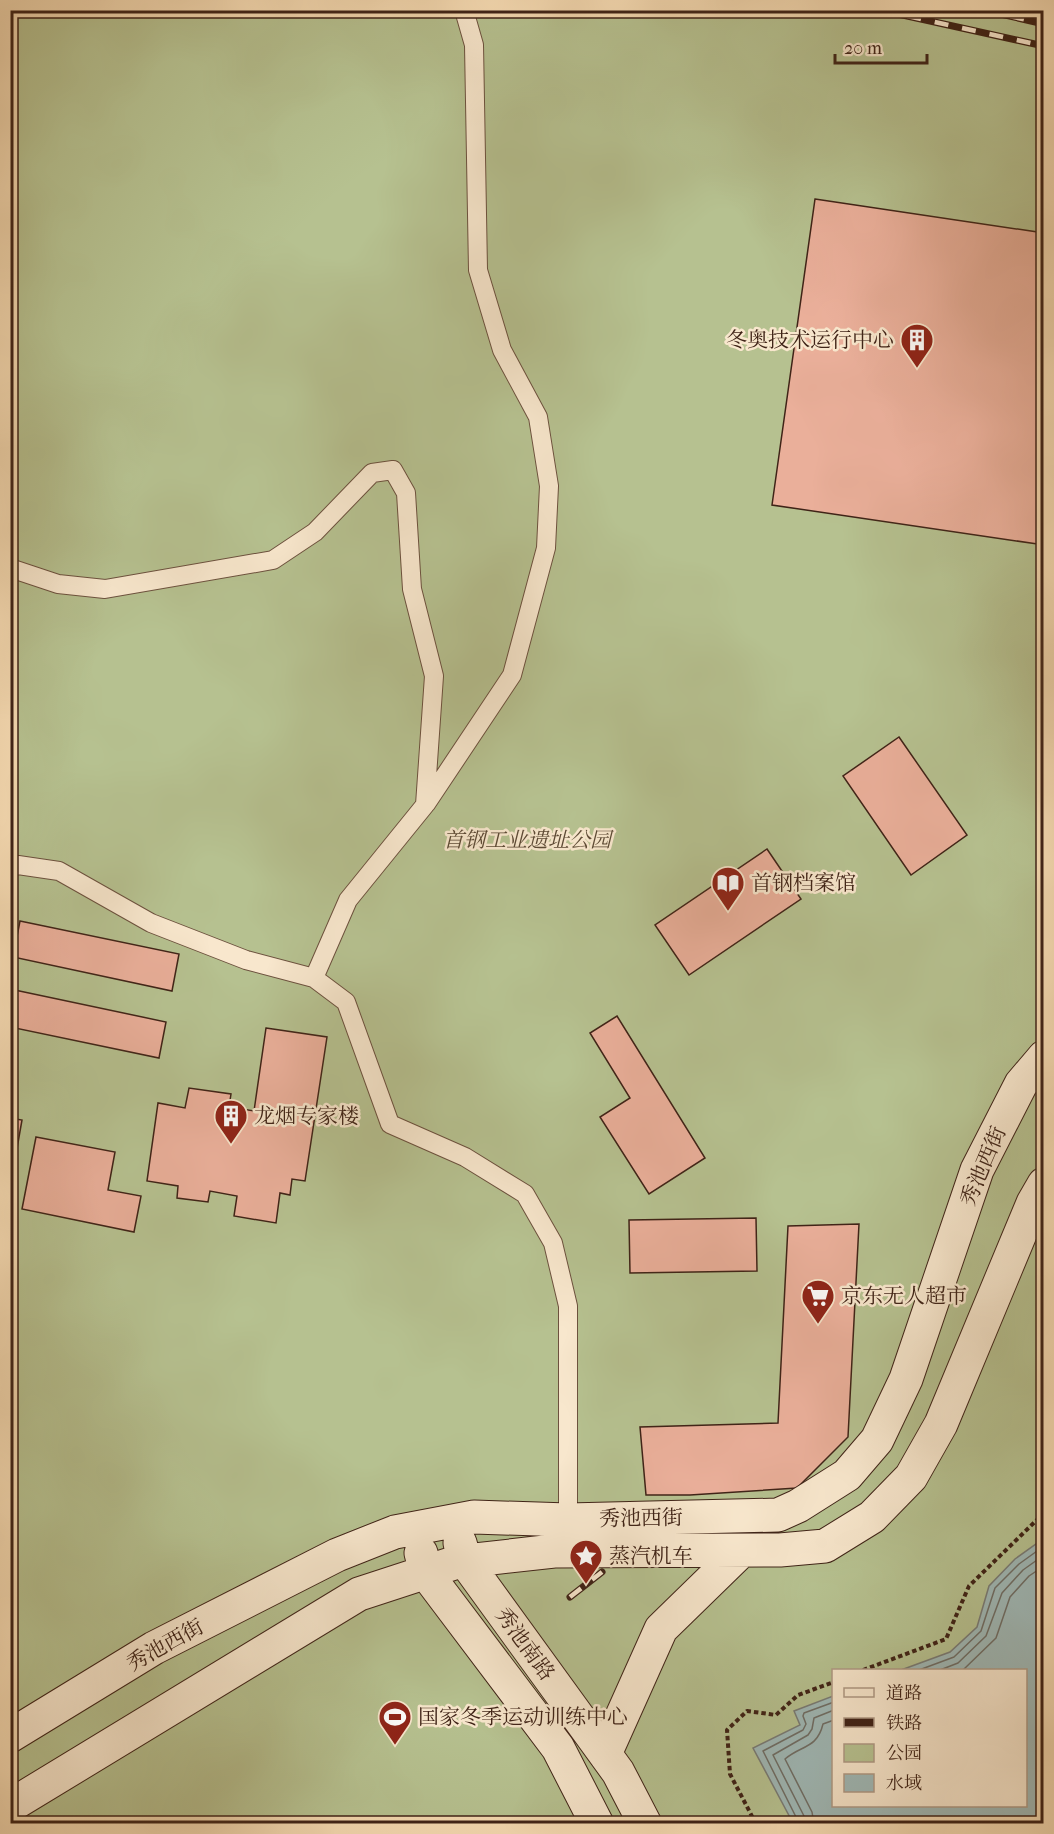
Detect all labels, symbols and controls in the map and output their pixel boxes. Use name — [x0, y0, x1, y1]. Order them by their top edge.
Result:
scale bar — [835, 27, 926, 65]
text: 20 m — [844, 38, 882, 59]
building icon: 冬奥技术运行中心 — [899, 322, 935, 369]
place label: 冬奥技术运行中心 — [726, 328, 894, 352]
park label: 首钢工业遗址公园 — [443, 828, 614, 852]
library icon: 首钢档案馆 — [710, 865, 746, 912]
place label: 首钢档案馆 — [751, 871, 856, 895]
building icon: 龙烟专家楼 — [213, 1098, 249, 1145]
place label: 龙烟专家楼 — [254, 1104, 359, 1128]
street label: 秀池西街 — [956, 1123, 1010, 1209]
supermarket icon: 京东无人超市 — [800, 1278, 836, 1325]
place label: 京东无人超市 — [841, 1284, 967, 1308]
street label: 秀池西街 — [599, 1505, 683, 1531]
place icon: 蒸汽机车 — [568, 1538, 604, 1585]
place label: 蒸汽机车 — [609, 1544, 693, 1568]
street label: 秀池南路 — [491, 1603, 559, 1685]
street label: 秀池西街 — [122, 1614, 208, 1676]
legend — [832, 1669, 1027, 1807]
text: 道路 — [886, 1683, 922, 1704]
sports icon: 国家冬季运动训练中心 — [377, 1699, 413, 1746]
place label: 国家冬季运动训练中心 — [418, 1705, 628, 1729]
text: 铁路 — [886, 1713, 922, 1734]
text: 公园 — [886, 1743, 922, 1764]
text: 水域 — [886, 1773, 922, 1794]

